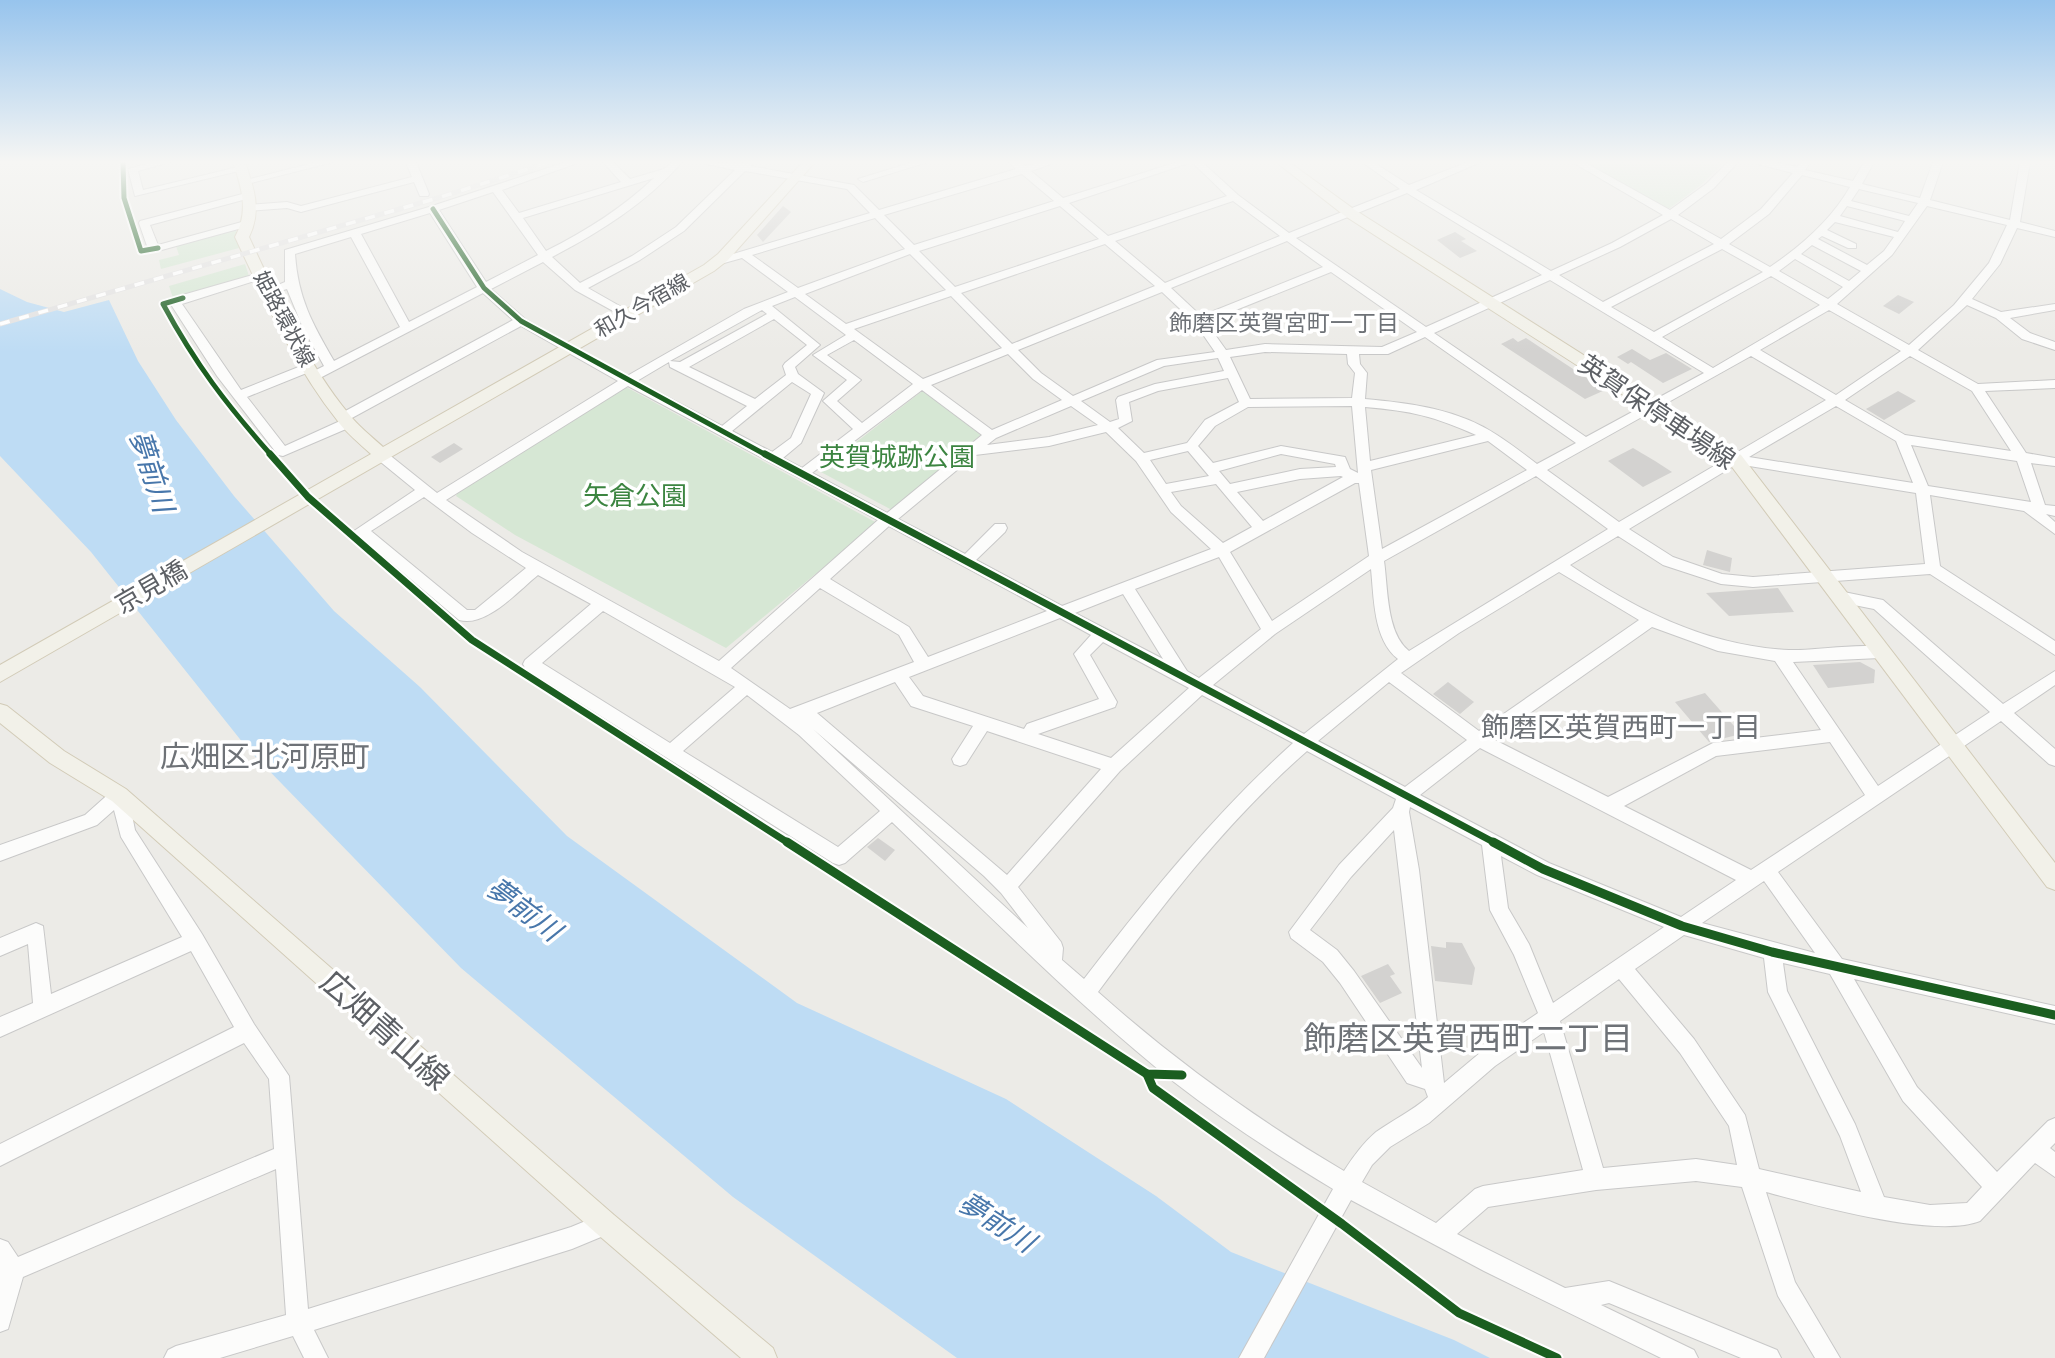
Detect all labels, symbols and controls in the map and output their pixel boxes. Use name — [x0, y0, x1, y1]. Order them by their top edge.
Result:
street label: 姫路環状線 — [248, 266, 321, 371]
street label: 和久今宿線 — [590, 268, 694, 344]
district label: 飾磨区英賀宮町一丁目 — [1169, 308, 1399, 338]
street label: 英賀保停車場線 — [1572, 347, 1742, 477]
water label: 夢前川 — [122, 425, 183, 519]
park label: 英賀城跡公園 — [819, 440, 975, 474]
park label: 矢倉公園 — [583, 479, 687, 513]
street label: 京見橋 — [109, 553, 193, 621]
district label: 飾磨区英賀西町一丁目 — [1481, 709, 1761, 745]
district label: 広畑区北河原町 — [160, 737, 370, 776]
water label: 夢前川 — [480, 869, 571, 950]
street label: 広畑青山線 — [312, 962, 458, 1098]
district label: 飾磨区英賀西町二丁目 — [1303, 1018, 1633, 1060]
water label: 夢前川 — [952, 1184, 1045, 1262]

